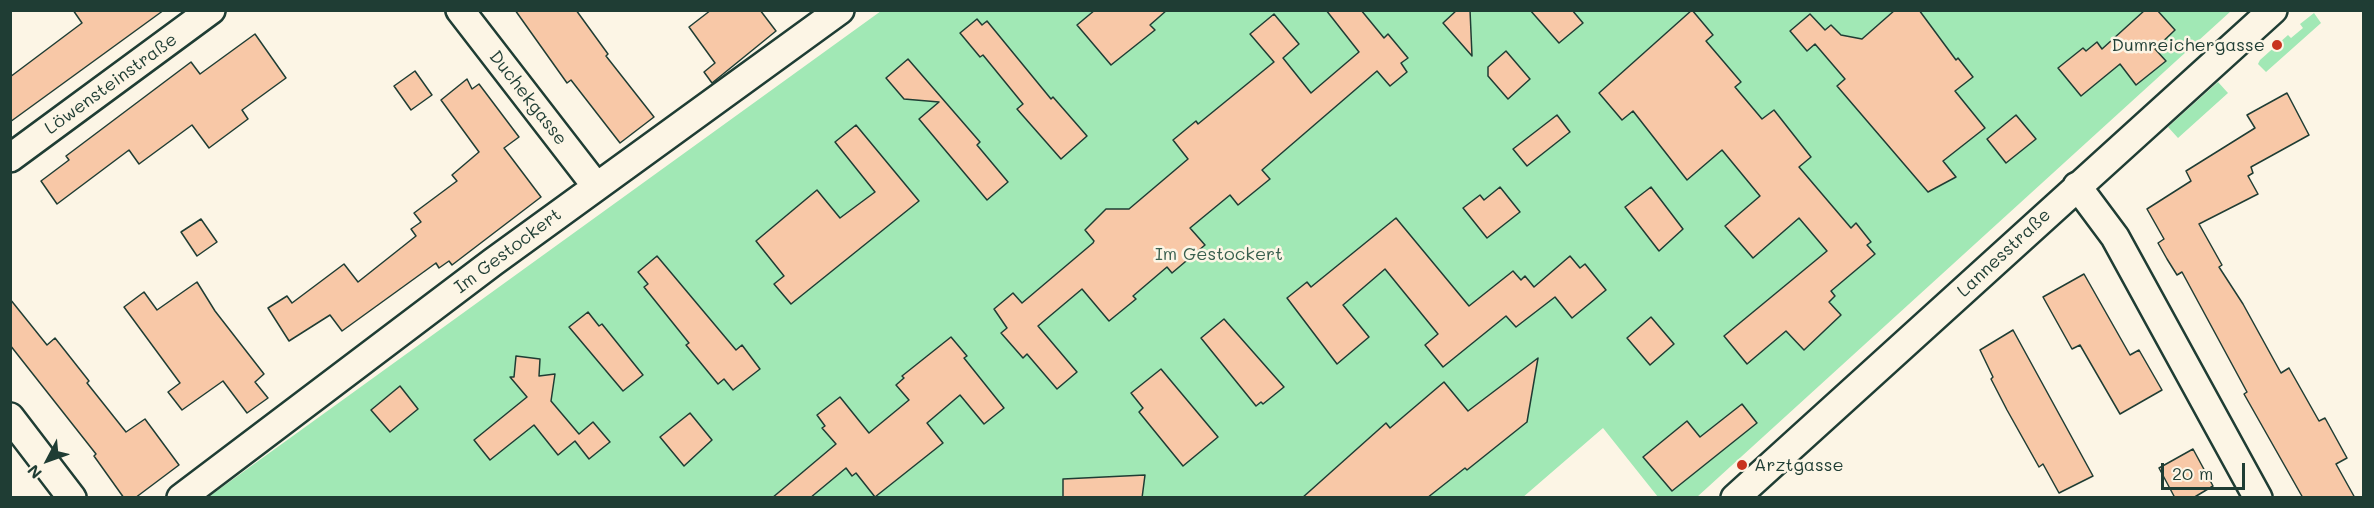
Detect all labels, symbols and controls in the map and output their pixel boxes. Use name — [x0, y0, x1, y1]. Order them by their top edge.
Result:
street label: Löwensteinstraße — [41, 29, 181, 139]
place label: Dumreichergasse — [2112, 34, 2265, 56]
marker: Dumreichergasse — [2270, 38, 2284, 52]
street label: Duchekgasse — [484, 46, 572, 150]
street label: Im Gestockert — [450, 204, 566, 298]
street label: Lannesstraße — [1953, 204, 2055, 302]
park label: Im Gestockert — [1155, 243, 1283, 265]
north arrow — [18, 430, 78, 490]
scale bar — [2164, 451, 2248, 489]
place label: Arztgasse — [1754, 454, 1844, 476]
marker: Arztgasse — [1735, 458, 1749, 472]
text: N — [22, 461, 46, 484]
text: 20 m — [2172, 461, 2213, 485]

